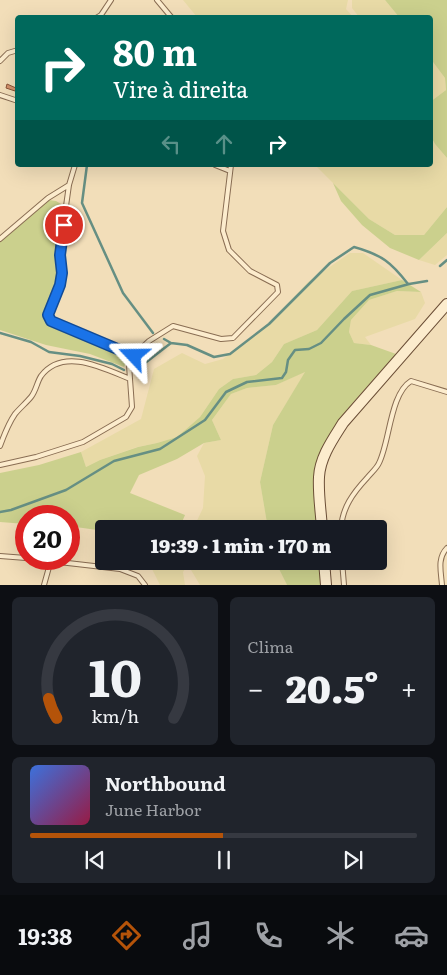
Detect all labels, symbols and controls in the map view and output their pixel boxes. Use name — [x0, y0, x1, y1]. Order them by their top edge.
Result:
text: 80 m — [113, 25, 197, 77]
icon: right — [30, 35, 95, 100]
text: Vire à direita — [113, 72, 248, 105]
icon: left — [157, 130, 185, 158]
icon: ahead — [210, 130, 238, 158]
icon: right — [263, 130, 291, 158]
pin — [43, 204, 85, 246]
icon: arrive — [50, 211, 78, 239]
position arrow — [107, 329, 159, 381]
speed limit sign: 20 — [15, 505, 80, 570]
text: 19:39 · 1 min · 170 m — [151, 531, 331, 559]
text: Clima — [248, 634, 293, 658]
text: 10 — [88, 636, 142, 713]
text: 20.5° — [286, 658, 379, 715]
text: − — [248, 666, 264, 708]
text: + — [401, 666, 417, 708]
text: km/h — [91, 702, 139, 729]
text: Northbound — [105, 769, 226, 797]
text: June Harbor — [105, 797, 201, 821]
icon: previous — [81, 846, 109, 874]
icon: pause — [210, 846, 238, 874]
icon: next — [339, 846, 367, 874]
icon: directions — [109, 918, 144, 953]
icon: music — [180, 918, 215, 953]
icon: phone — [251, 918, 286, 953]
icon: climate — [323, 918, 358, 953]
icon: car — [394, 918, 429, 953]
text: 19:38 — [18, 919, 72, 952]

